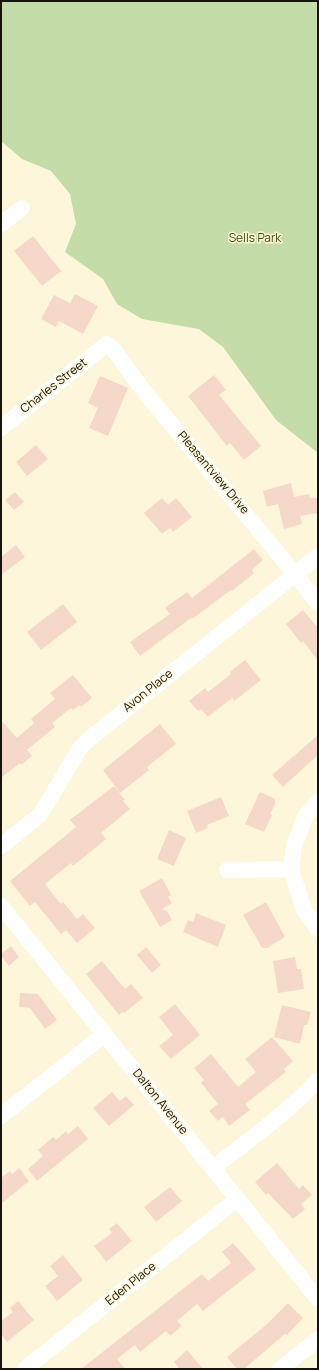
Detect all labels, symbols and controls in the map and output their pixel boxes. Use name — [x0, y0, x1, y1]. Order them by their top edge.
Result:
park label: Sells Park — [229, 232, 281, 246]
street label: Charles Street — [18, 356, 90, 416]
street label: Pleasantview Drive — [174, 429, 252, 517]
street label: Avon Place — [120, 667, 176, 715]
street label: Dalton Avenue — [129, 1066, 191, 1138]
street label: Eden Place — [103, 1259, 159, 1309]

